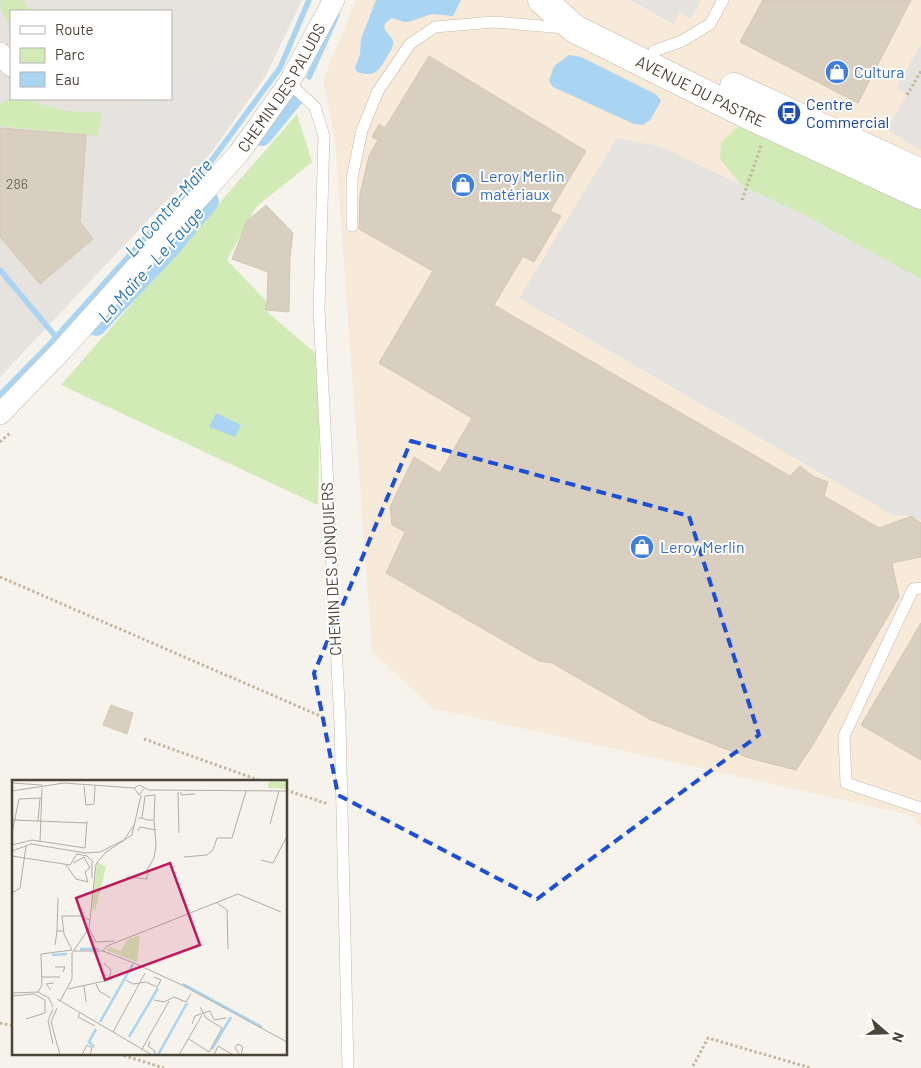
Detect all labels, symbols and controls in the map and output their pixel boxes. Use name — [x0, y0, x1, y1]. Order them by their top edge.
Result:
legend — [10, 10, 172, 100]
text: Route — [55, 20, 94, 38]
street label: CHEMIN DES PALUDS — [233, 20, 329, 155]
text: Parc — [55, 45, 85, 63]
street label: AVENUE DU PASTRE — [633, 51, 768, 130]
shop icon: Cultura — [824, 59, 850, 85]
place label: Cultura — [854, 62, 904, 81]
text: Eau — [55, 70, 80, 88]
place label: Centre Commercial — [806, 94, 889, 131]
bus stop icon: Centre Commercial — [776, 100, 802, 126]
water label: La Contre-Maïre — [120, 154, 217, 261]
place label: Leroy Merlin matériaux — [480, 166, 565, 203]
shop icon: Leroy Merlin matériaux — [450, 172, 476, 198]
house number: 286 — [6, 175, 28, 192]
water label: La Maïre - Le Fauge — [93, 202, 208, 327]
street label: CHEMIN DES JONQUIERS — [316, 482, 345, 656]
shop icon: Leroy Merlin — [629, 534, 655, 560]
place label: Leroy Merlin — [660, 537, 745, 556]
inset map — [12, 780, 288, 1056]
north arrow — [861, 1008, 911, 1058]
text: N — [889, 1030, 908, 1045]

